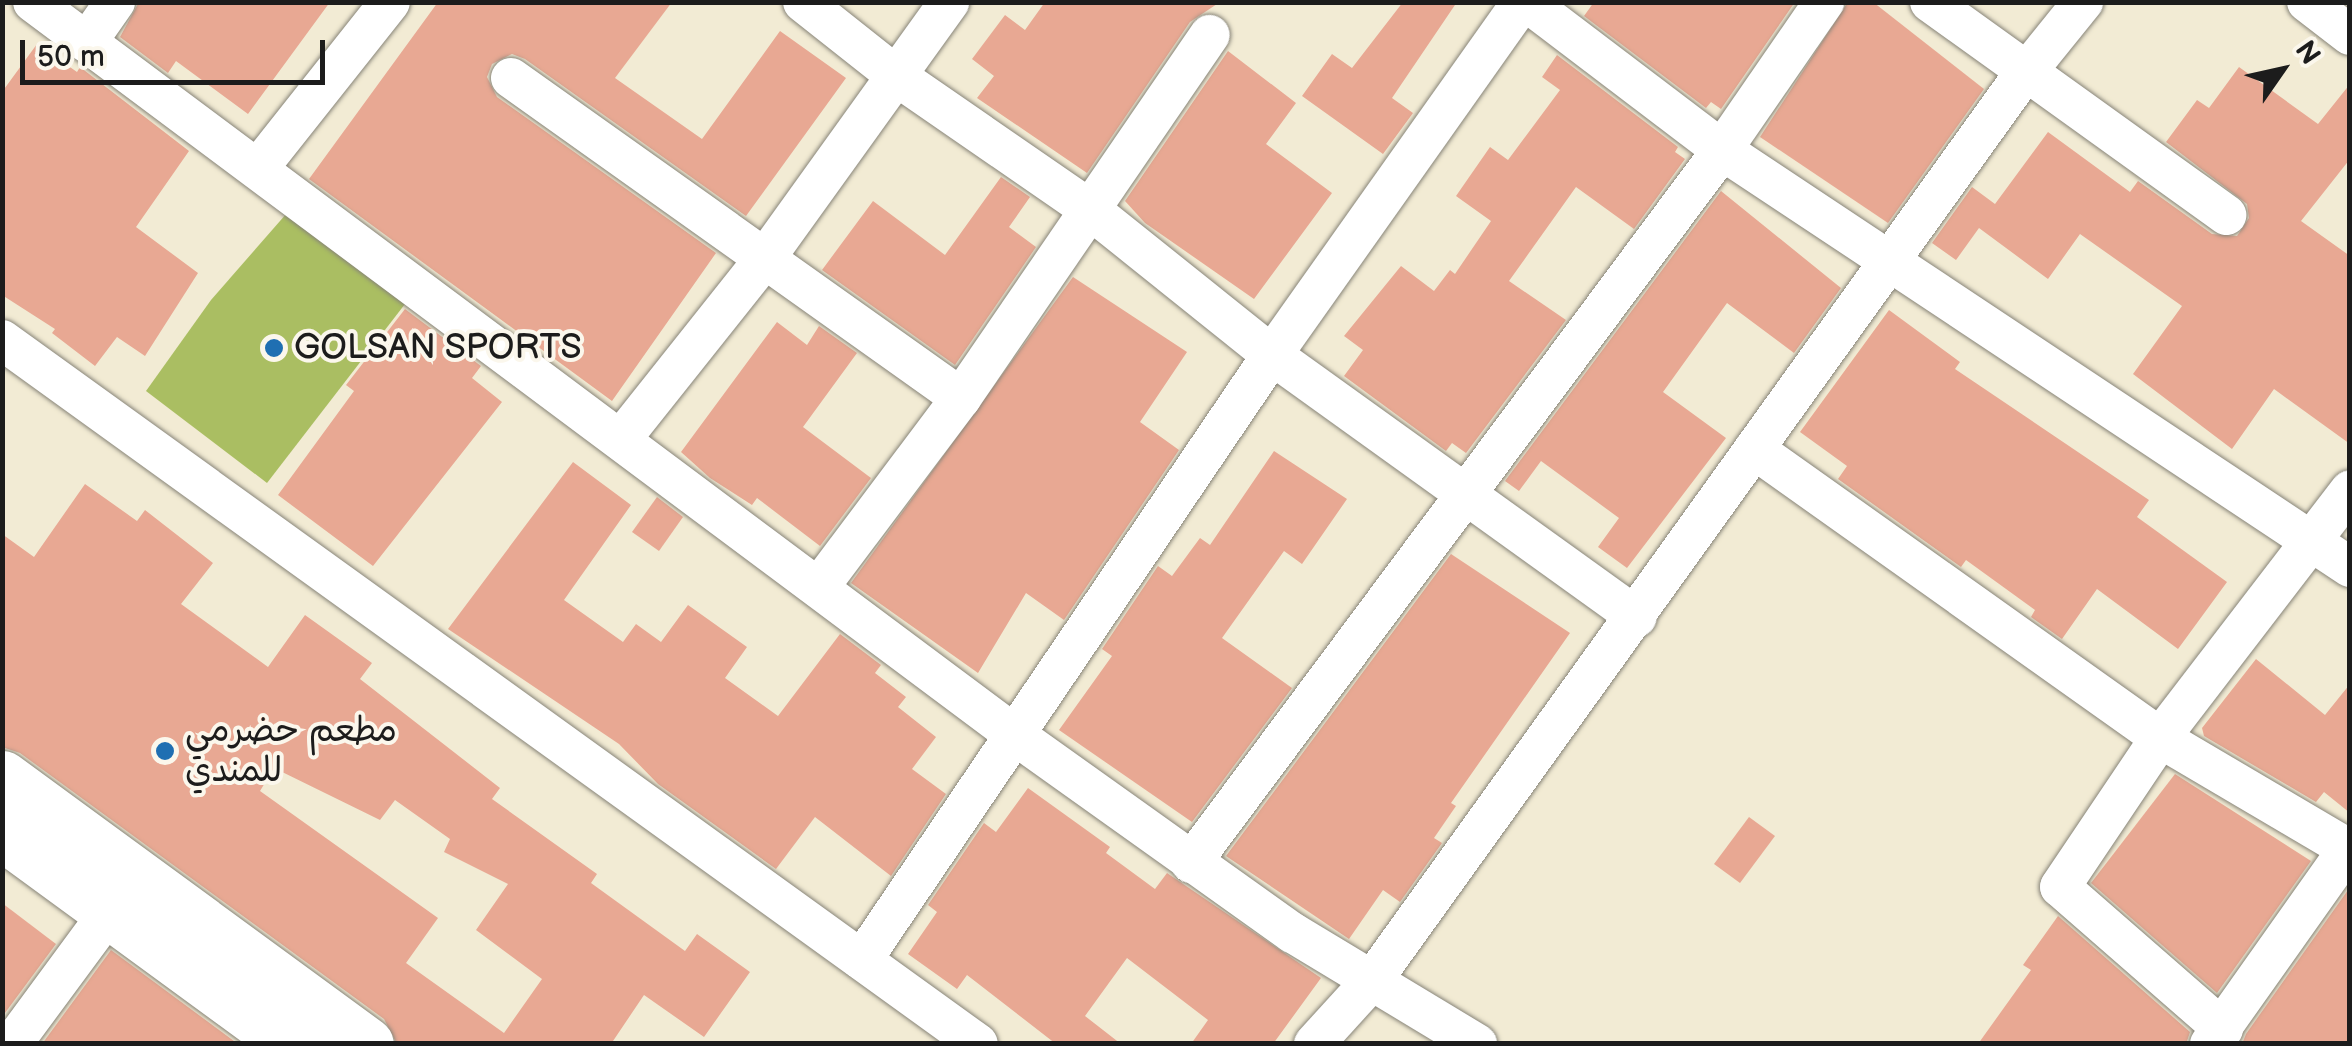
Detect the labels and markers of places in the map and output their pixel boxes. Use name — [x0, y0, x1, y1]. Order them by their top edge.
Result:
place label: GOLSAN SPORTS — [294, 327, 582, 369]
marker: GOLSAN SPORTS — [263, 337, 285, 359]
place label: مطعم حضرمي للمندي — [185, 710, 397, 792]
marker: مطعم حضرمي للمندي — [154, 740, 176, 762]

